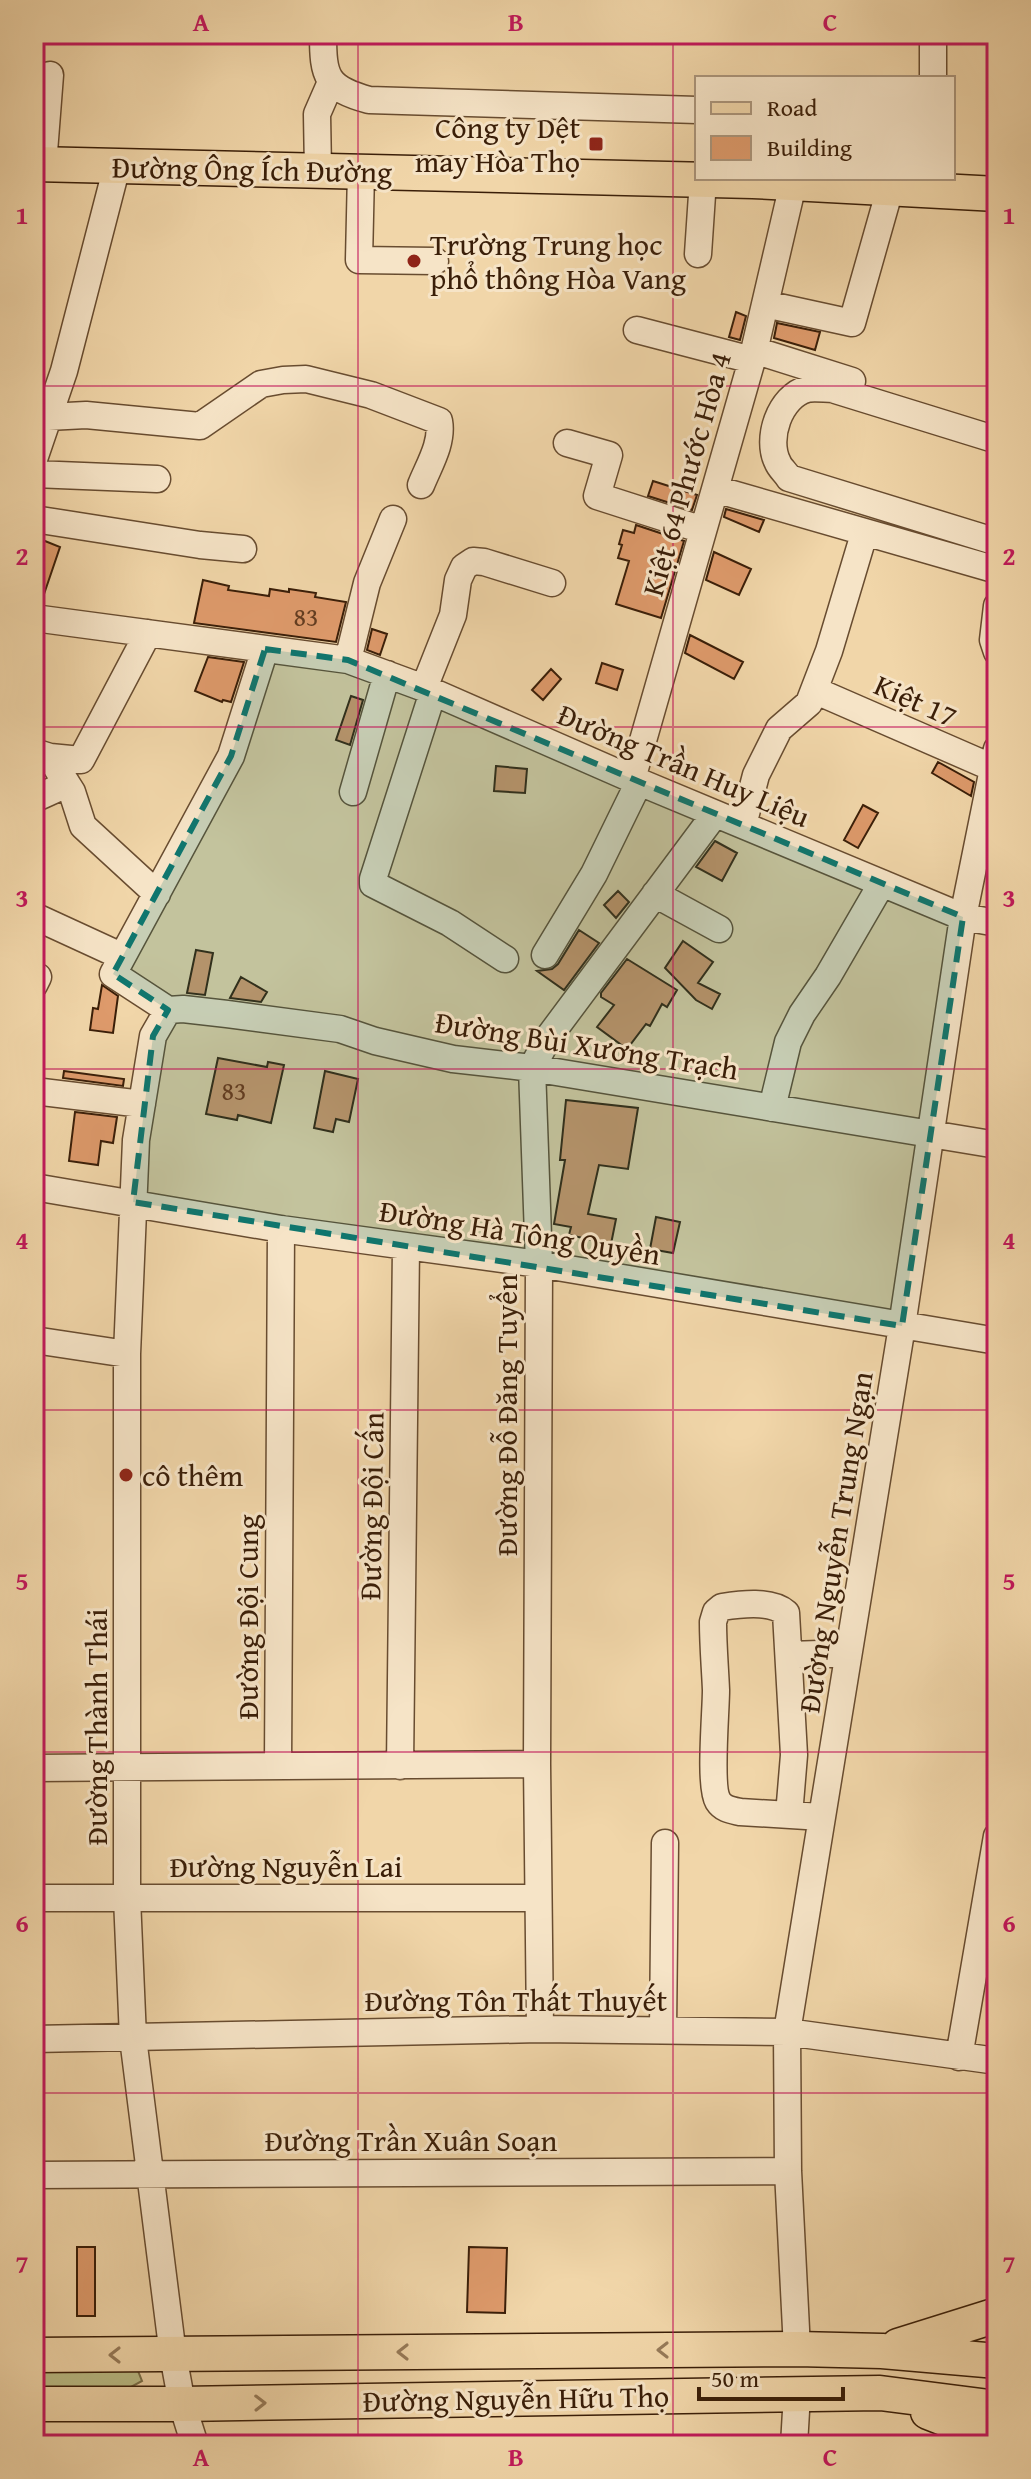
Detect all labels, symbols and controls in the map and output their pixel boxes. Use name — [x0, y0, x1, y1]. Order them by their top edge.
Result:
text: A — [193, 2, 210, 41]
text: B — [508, 2, 524, 41]
text: C — [823, 2, 837, 41]
legend — [695, 76, 955, 180]
text: Road — [767, 90, 817, 125]
place label: Công ty Dệt may Hòa Thọ — [415, 105, 580, 183]
text: Building — [767, 130, 852, 165]
marker: Công ty Dệt may Hòa Thọ — [587, 135, 605, 153]
street label: Đường Ông Ích Đường — [112, 145, 392, 193]
text: 1 — [15, 195, 29, 234]
text: 1 — [1002, 195, 1016, 234]
place label: Trường Trung học phổ thông Hòa Vang — [430, 222, 686, 300]
marker: Trường Trung học phổ thông Hòa Vang — [405, 252, 423, 270]
street label: Kiệt 64 Phước Hòa 4 — [630, 347, 742, 601]
text: 2 — [15, 536, 29, 575]
text: 2 — [1002, 536, 1016, 575]
house number: 83 — [293, 597, 319, 636]
street label: Kiệt 17 — [868, 662, 964, 738]
street label: Đường Trần Huy Liệu — [551, 692, 818, 838]
text: 3 — [15, 878, 29, 917]
text: 3 — [1002, 878, 1016, 917]
street label: Đường Bùi Xương Trạch — [432, 999, 742, 1091]
house number: 83 — [221, 1071, 247, 1110]
street label: Đường Hà Tông Quyền — [376, 1188, 664, 1276]
text: 4 — [15, 1220, 29, 1259]
text: 4 — [1002, 1220, 1016, 1259]
street label: Đường Đỗ Đăng Tuyển — [484, 1274, 528, 1556]
street label: Đường Nguyễn Trung Ngạn — [786, 1368, 884, 1716]
street label: Đường Đội Cấn — [347, 1411, 395, 1600]
place label: cô thêm — [142, 1453, 244, 1497]
marker: cô thêm — [117, 1466, 135, 1484]
street label: Đường Đội Cung — [225, 1514, 269, 1720]
text: 5 — [15, 1561, 29, 1600]
text: 5 — [1002, 1561, 1016, 1600]
street label: Đường Thành Thái — [74, 1609, 118, 1845]
street label: Đường Nguyễn Lai — [170, 1844, 402, 1888]
text: 6 — [15, 1903, 29, 1942]
text: 6 — [1002, 1903, 1016, 1942]
street label: Đường Tôn Thất Thuyết — [365, 1978, 668, 2022]
street label: Đường Trần Xuân Soạn — [265, 2118, 557, 2162]
text: 7 — [15, 2244, 29, 2283]
text: 7 — [1002, 2244, 1016, 2283]
one-way arrow — [656, 2341, 669, 2359]
one-way arrow — [396, 2343, 409, 2361]
one-way arrow — [108, 2346, 121, 2364]
scale bar — [699, 2351, 843, 2401]
text: 50 m — [711, 2361, 759, 2396]
street label: Đường Nguyễn Hữu Thọ — [363, 2373, 669, 2423]
one-way arrow — [254, 2394, 267, 2411]
text: A — [193, 2437, 210, 2476]
text: B — [508, 2437, 524, 2476]
text: C — [823, 2437, 837, 2476]

